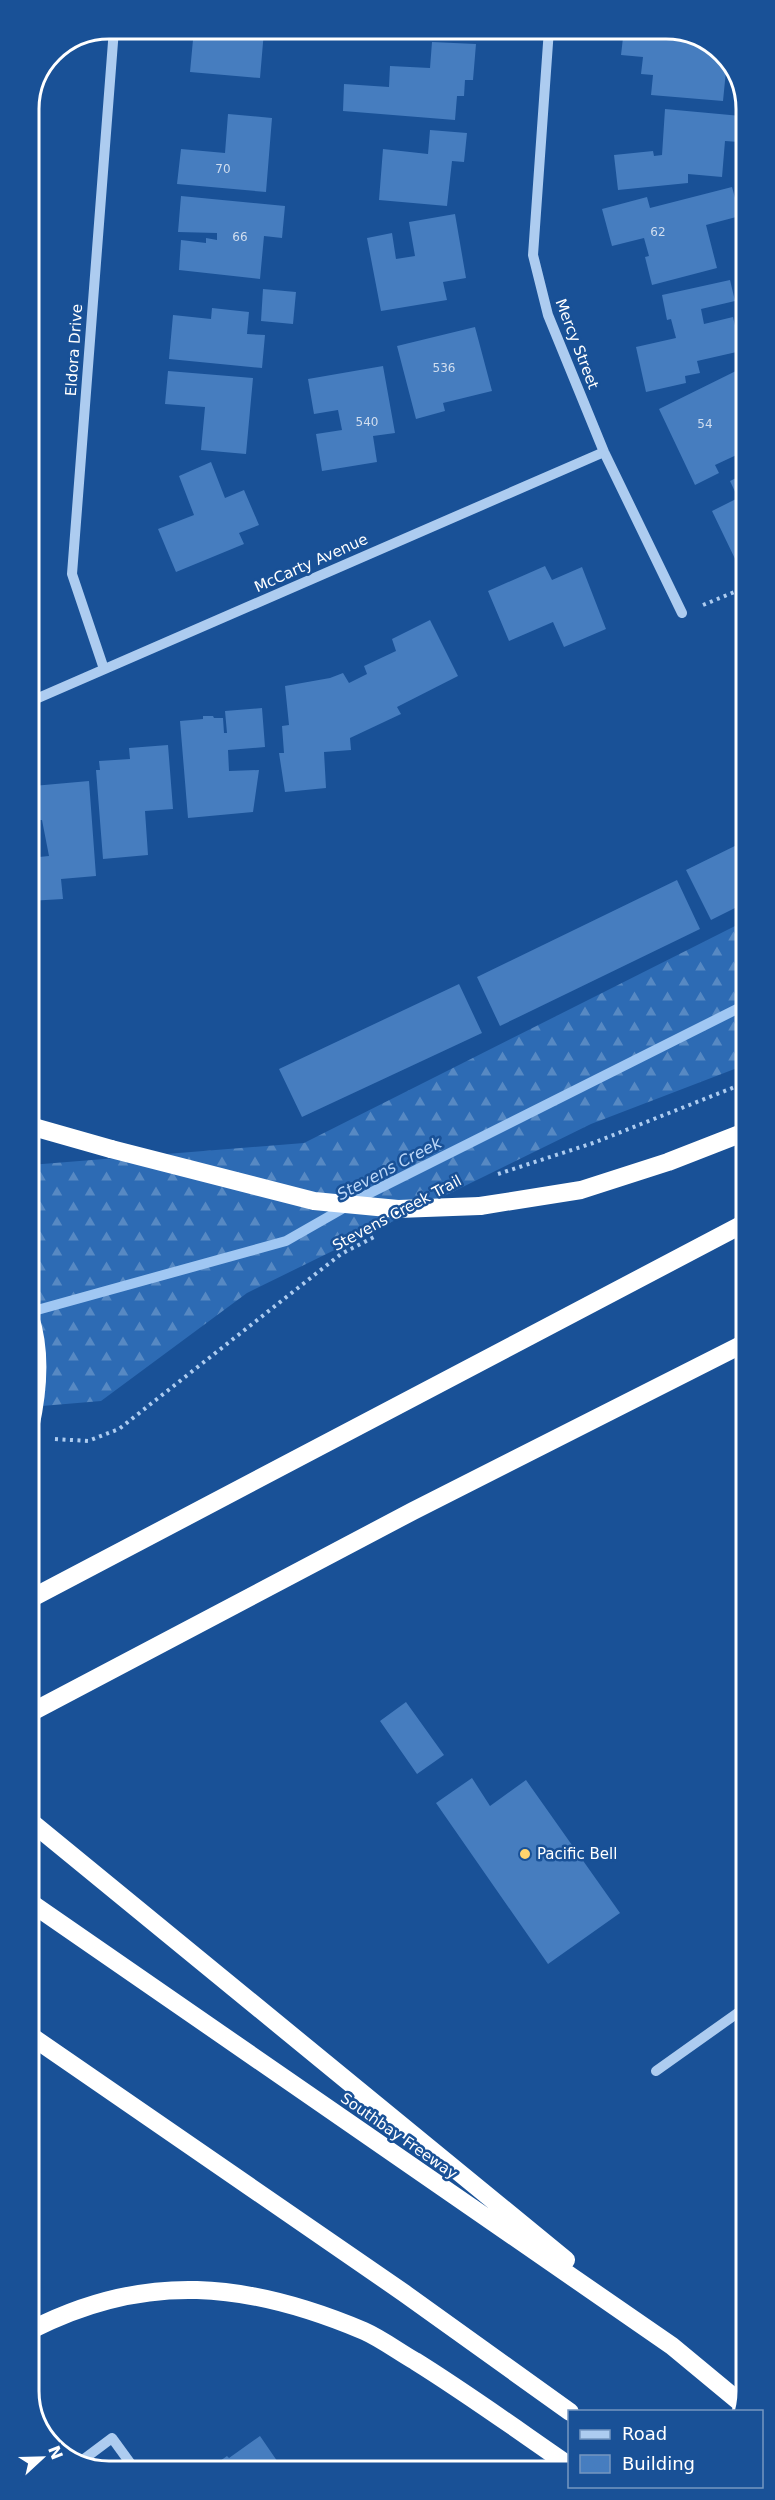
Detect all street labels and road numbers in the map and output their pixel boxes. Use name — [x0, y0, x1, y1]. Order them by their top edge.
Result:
street label: Mercy Street — [551, 296, 603, 392]
street label: Eldora Drive — [62, 303, 86, 397]
street label: McCarty Avenue — [251, 530, 371, 596]
street label: Stevens Creek Trail — [329, 1171, 465, 1255]
street label: Southbay Freeway — [337, 2089, 461, 2183]

